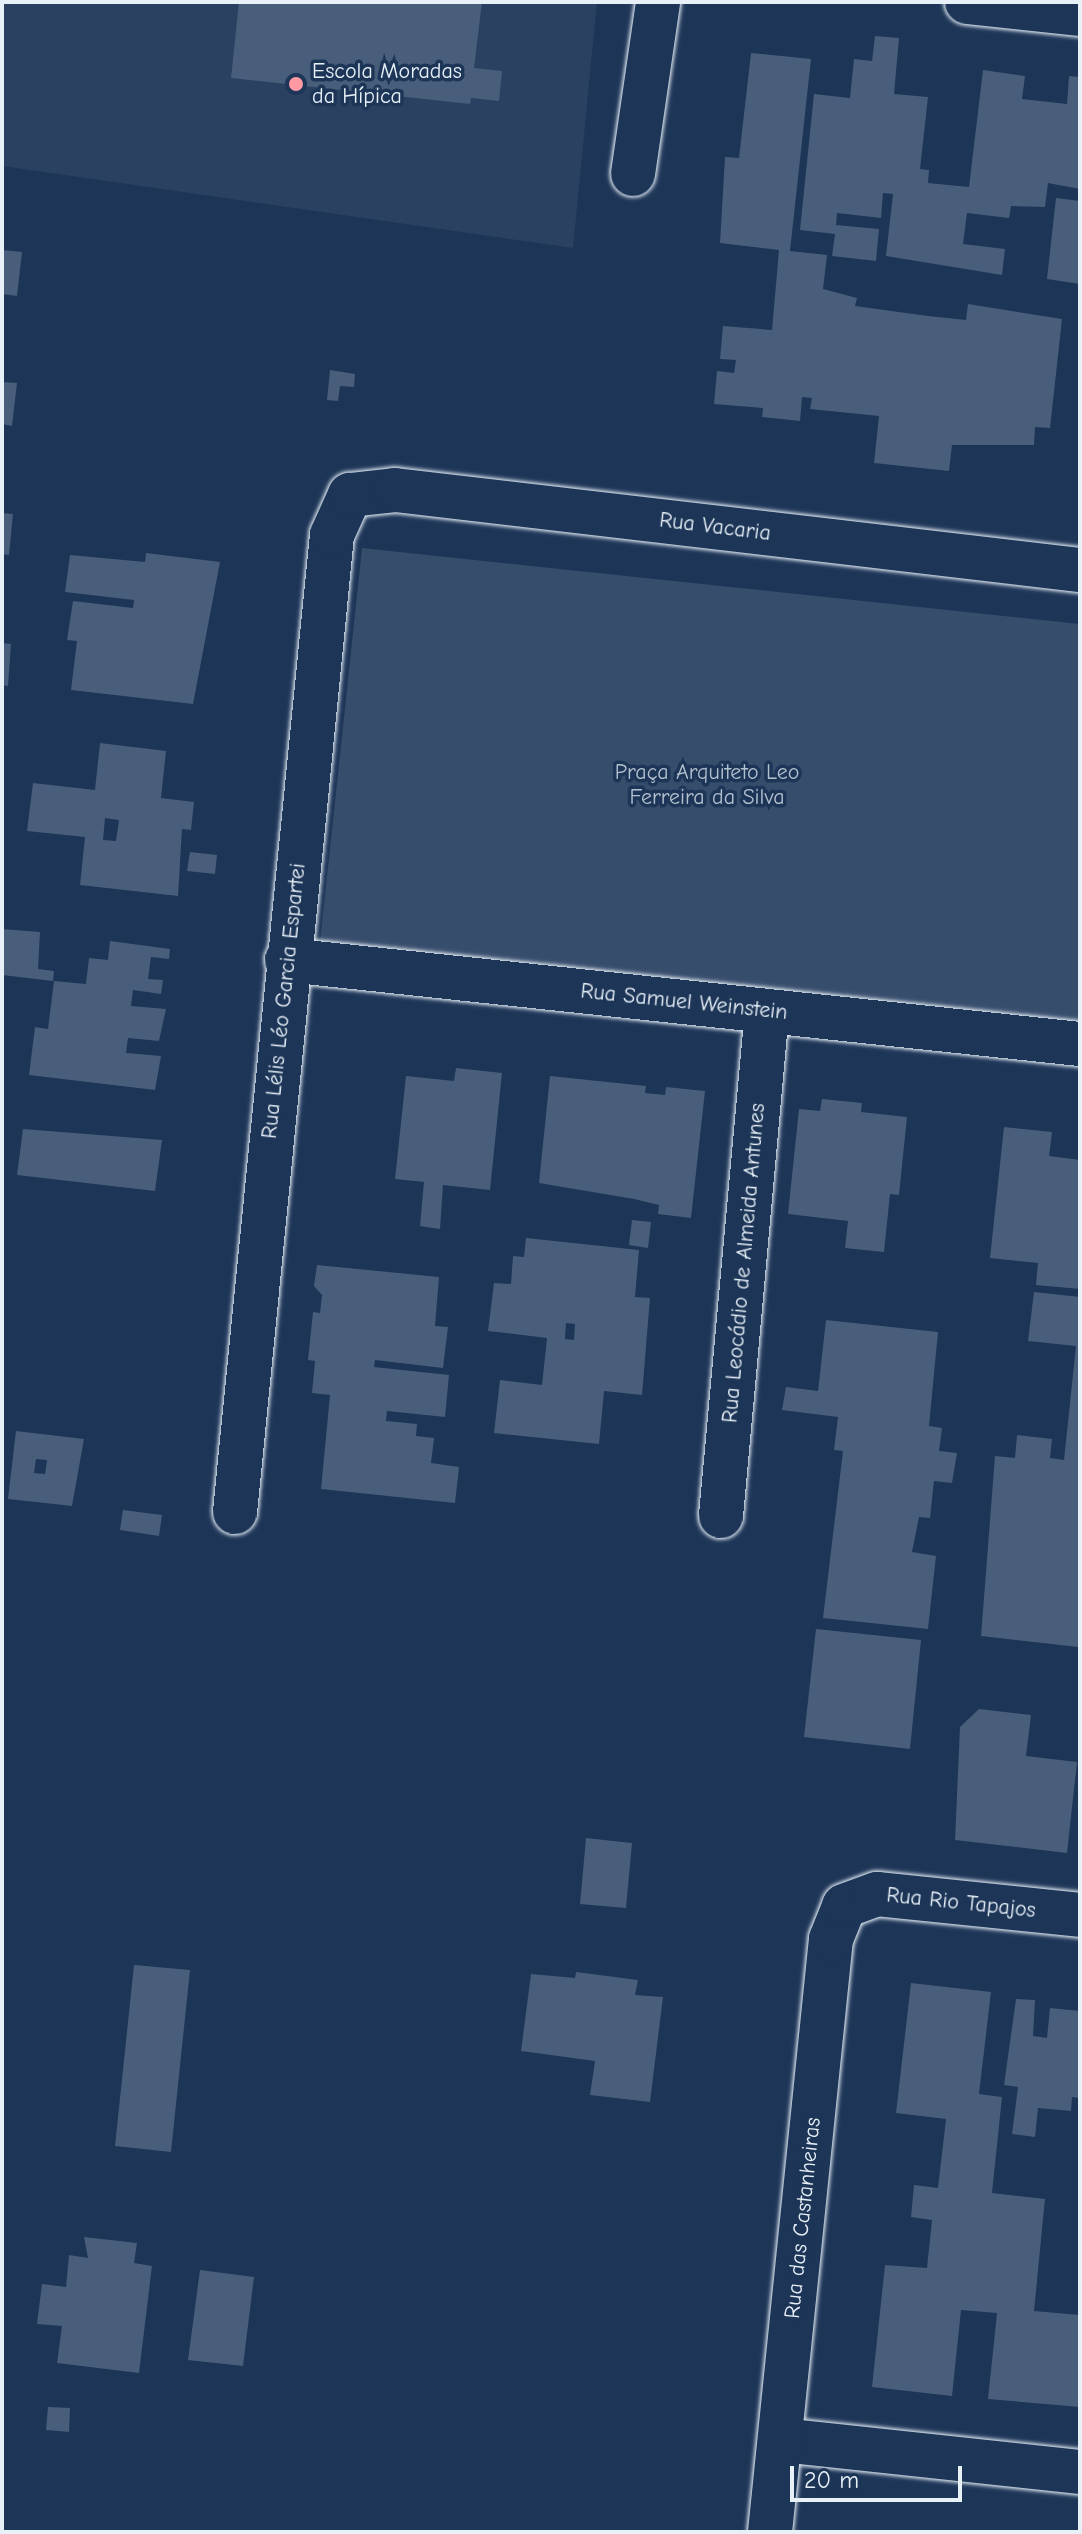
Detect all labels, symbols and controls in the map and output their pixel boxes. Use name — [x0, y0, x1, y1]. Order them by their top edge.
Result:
place label: Escola Moradas da Hípica — [312, 58, 462, 110]
marker: Escola Moradas da Hípica — [287, 75, 305, 93]
street label: Rua Vacaria — [658, 507, 772, 547]
park label: Praça Arquiteto Leo Ferreira da Silva — [615, 759, 799, 810]
street label: Rua Lélis Léo Garcia Espartei — [256, 862, 312, 1140]
street label: Rua Samuel Weinstein — [579, 978, 789, 1026]
street label: Rua Leocádio de Almeida Antunes — [717, 1102, 771, 1424]
street label: Rua Rio Tapajos — [885, 1882, 1037, 1924]
street label: Rua das Castanheiras — [779, 2116, 827, 2320]
scale bar — [794, 2450, 966, 2500]
text: 20 m — [804, 2466, 859, 2494]

